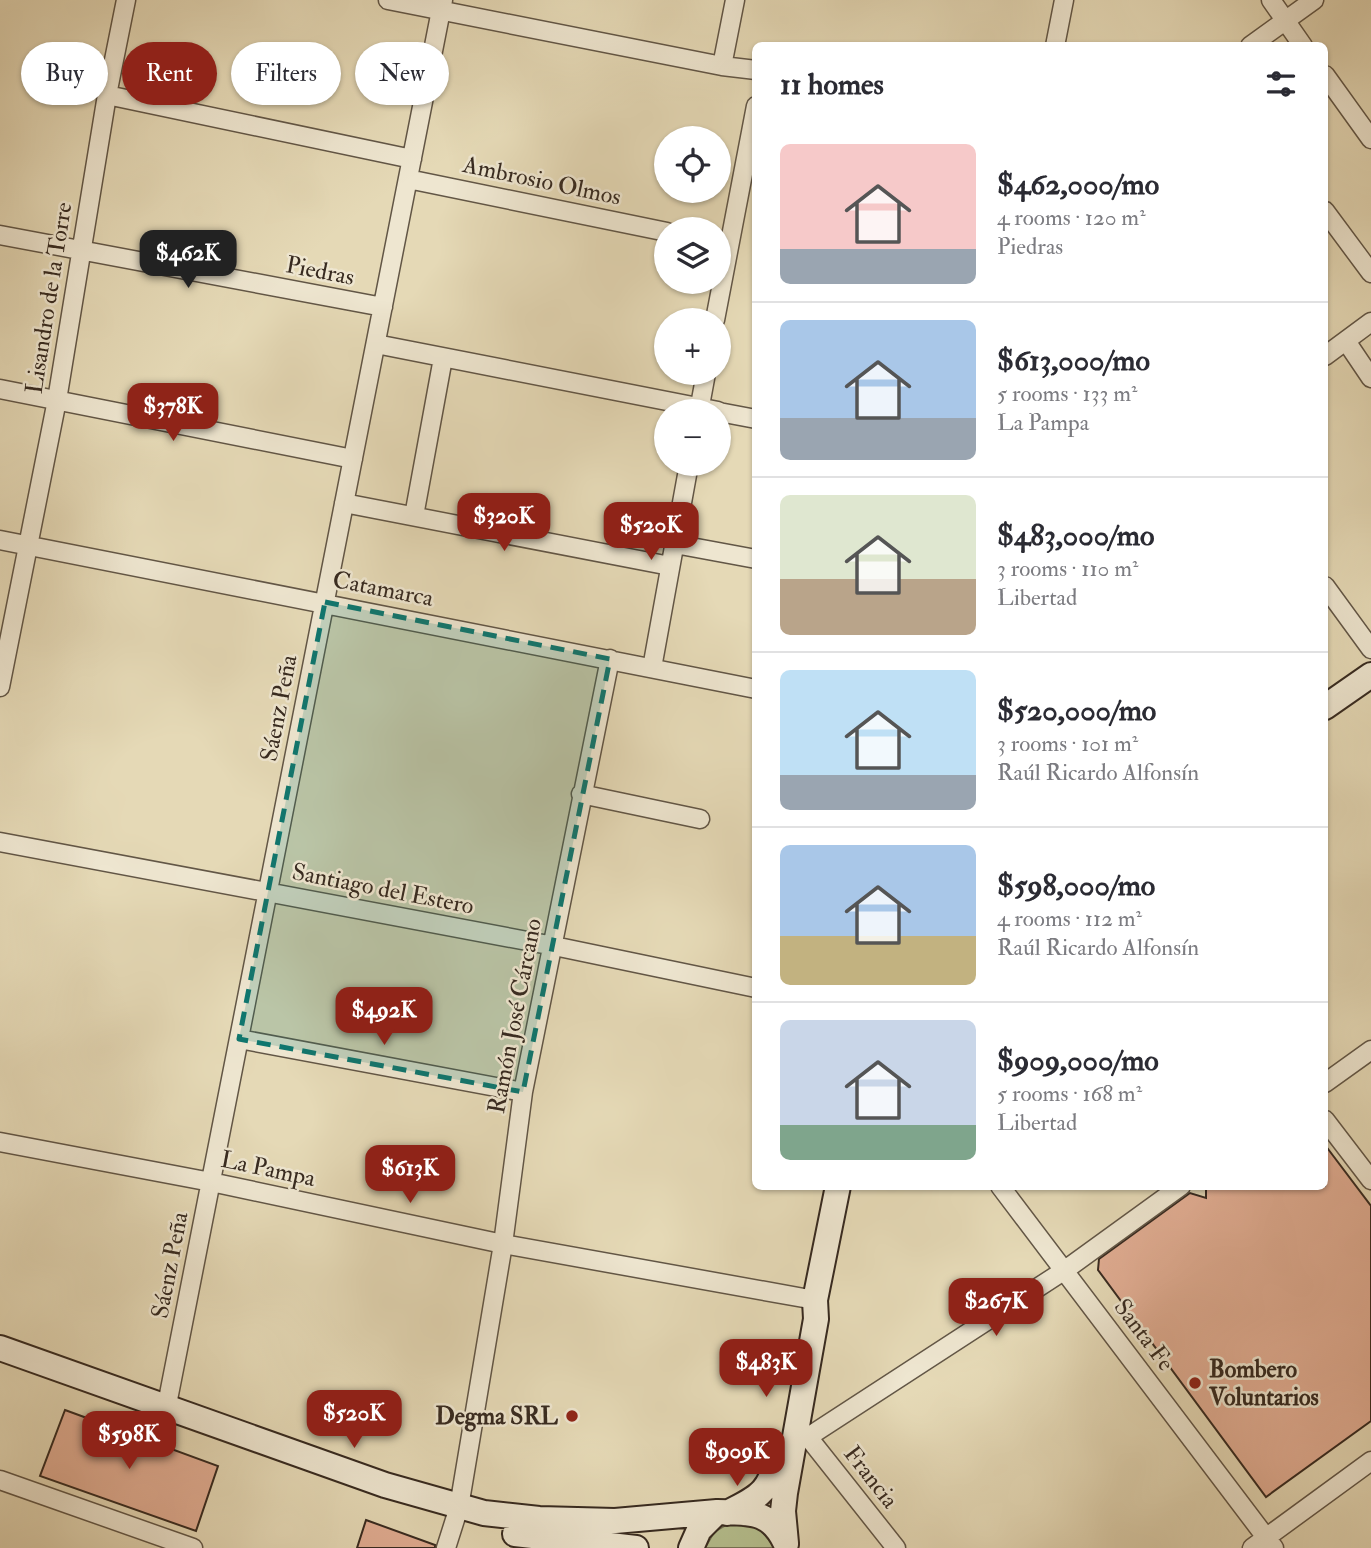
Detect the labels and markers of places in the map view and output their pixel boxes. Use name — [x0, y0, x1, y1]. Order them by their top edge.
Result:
pin: $462K — [139, 230, 237, 290]
pin: $378K — [124, 384, 222, 443]
pin: $320K — [455, 494, 553, 553]
pin: $520K — [602, 503, 700, 562]
pin: $492K — [335, 988, 433, 1047]
pin: $613K — [361, 1146, 459, 1205]
pin: $267K — [947, 1278, 1045, 1338]
pin: $483K — [717, 1340, 815, 1399]
place label: Bombero Voluntarios — [1208, 1354, 1319, 1413]
marker: Bombero Voluntarios — [1187, 1375, 1203, 1391]
pin: $520K — [305, 1390, 403, 1450]
place label: Degma SRL — [435, 1401, 559, 1432]
marker: Degma SRL — [564, 1408, 580, 1424]
pin: $598K — [80, 1412, 178, 1471]
pin: $909K — [688, 1428, 786, 1488]

